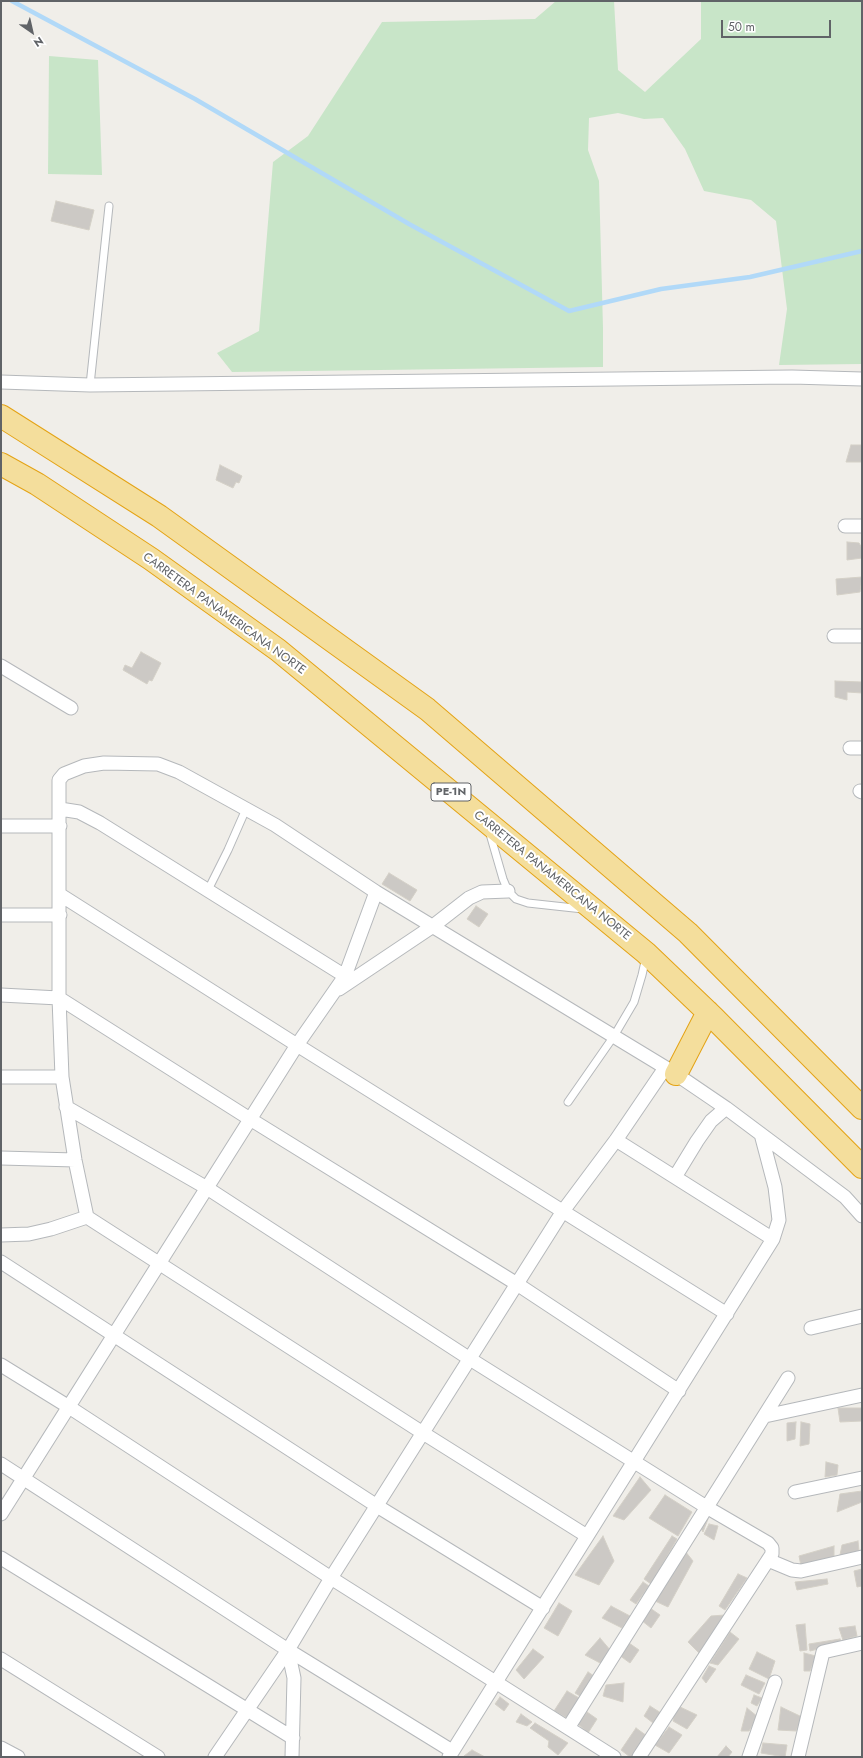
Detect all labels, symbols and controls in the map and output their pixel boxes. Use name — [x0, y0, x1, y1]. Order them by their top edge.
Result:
north arrow — [12, 12, 52, 52]
scale bar — [723, 12, 833, 38]
text: 50 m — [728, 18, 755, 36]
text: N — [31, 33, 47, 51]
street label: CARRETERA PANAMERICANA NORTE — [140, 550, 308, 678]
road number: PE-1N — [431, 783, 471, 801]
street label: CARRETERA PANAMERICANA NORTE — [471, 808, 633, 944]

